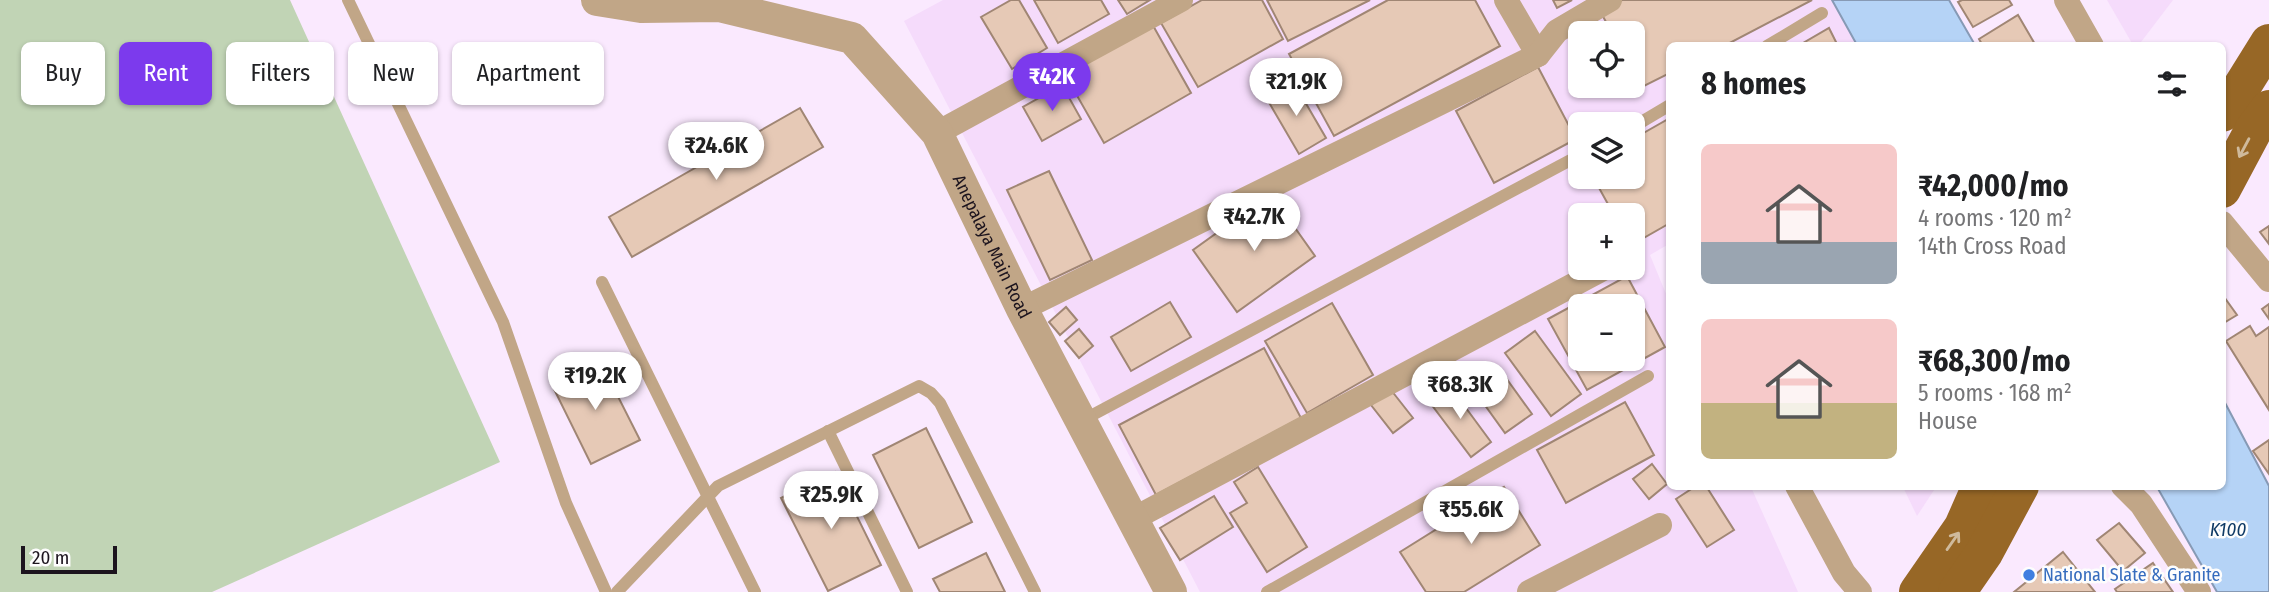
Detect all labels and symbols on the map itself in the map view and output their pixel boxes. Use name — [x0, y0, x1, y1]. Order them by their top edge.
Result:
pin: ₹42K — [1011, 54, 1093, 113]
pin: ₹21.9K — [1239, 58, 1353, 118]
pin: ₹24.6K — [659, 122, 773, 182]
one-way arrow — [2237, 137, 2251, 158]
street label: Anepalaya Main Road — [948, 171, 1036, 322]
pin: ₹42.7K — [1197, 194, 1311, 253]
pin: ₹19.2K — [538, 352, 652, 412]
pin: ₹68.3K — [1403, 362, 1517, 421]
pin: ₹25.9K — [774, 472, 888, 531]
pin: ₹55.6K — [1414, 486, 1528, 546]
water label: K100 — [2210, 518, 2246, 541]
one-way arrow — [1946, 532, 1960, 551]
scale bar — [21, 543, 117, 575]
place label: National Slate & Granite — [2043, 564, 2221, 586]
marker: National Slate & Granite — [2021, 567, 2037, 583]

